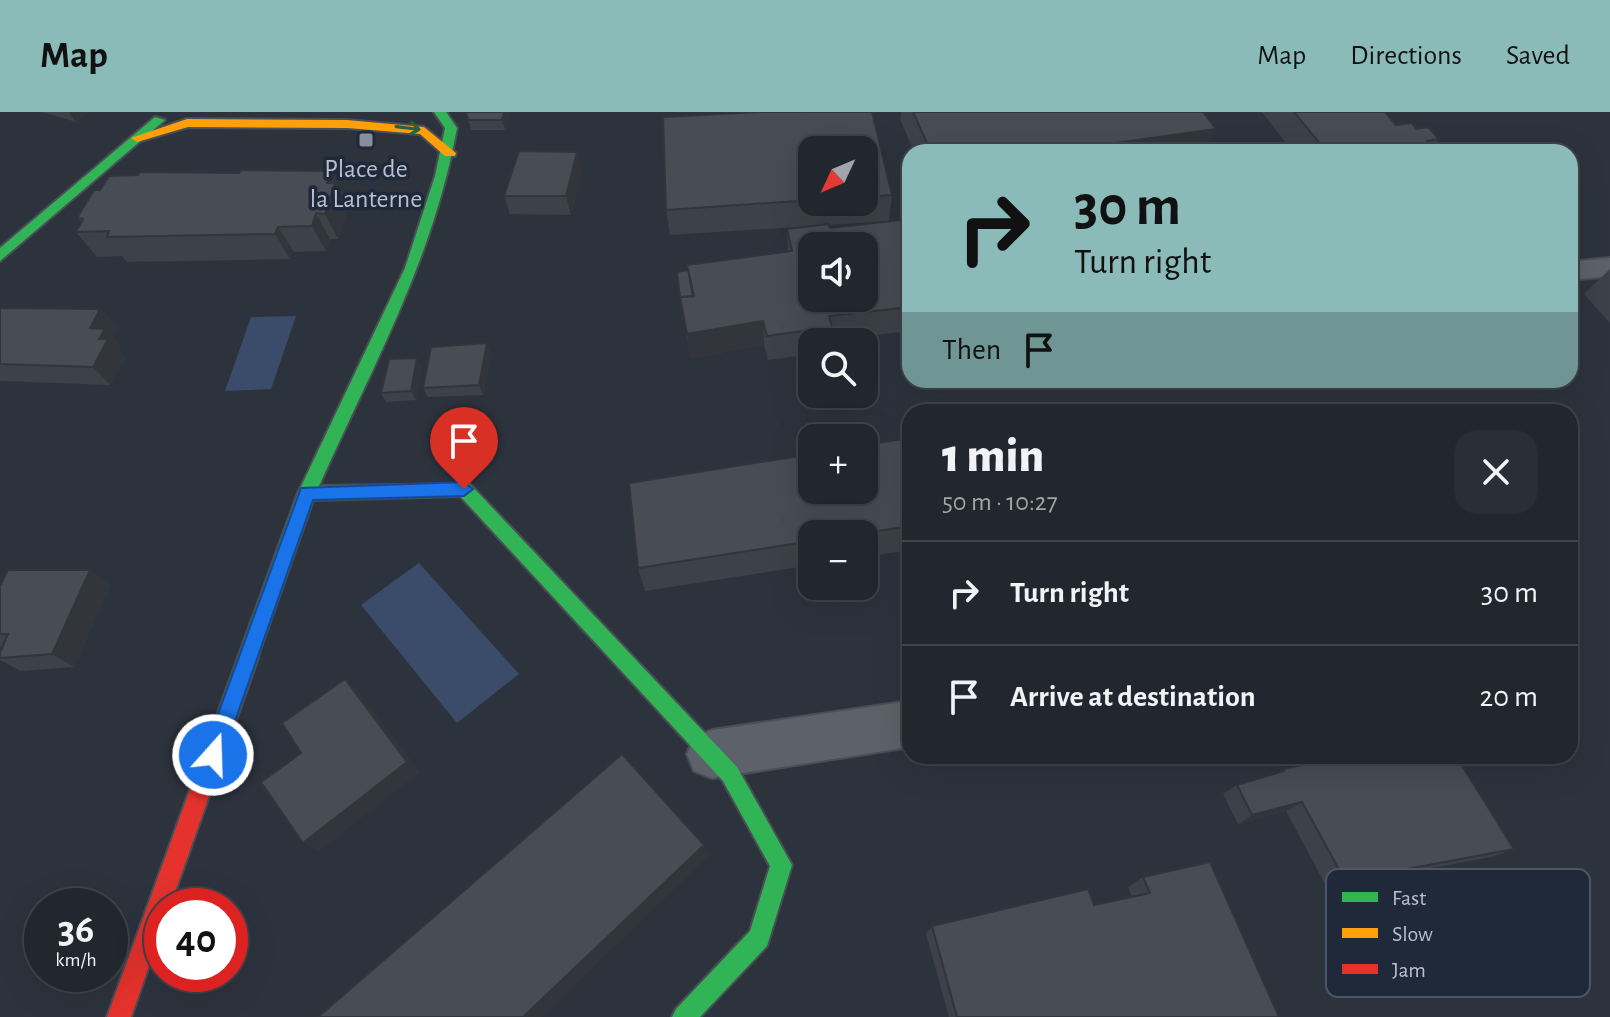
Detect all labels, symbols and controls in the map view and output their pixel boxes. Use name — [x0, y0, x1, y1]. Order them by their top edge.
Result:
text: Map — [40, 37, 108, 75]
text: Map — [1257, 42, 1306, 70]
text: Directions — [1350, 42, 1462, 70]
text: Saved — [1506, 42, 1570, 70]
one-way arrow — [394, 121, 421, 136]
marker: Place de la Lanterne — [357, 131, 375, 149]
north arrow — [798, 136, 878, 216]
map controls — [798, 136, 878, 600]
place label: Place de la Lanterne — [310, 156, 422, 212]
icon: right — [942, 176, 1046, 280]
text: 30 m — [1074, 179, 1181, 235]
button: sound — [798, 232, 878, 312]
text: Turn right — [1074, 244, 1211, 280]
button: search — [798, 328, 878, 408]
icon: arrive — [1017, 328, 1061, 372]
text: Then — [942, 335, 1001, 365]
pin — [430, 407, 498, 489]
icon: arrive — [442, 419, 486, 463]
button: + — [798, 424, 878, 504]
button: close — [1454, 430, 1538, 514]
text: 1 min — [942, 433, 1044, 481]
text: 50 m · 10:27 — [942, 489, 1058, 515]
button: − — [798, 520, 878, 600]
icon: right — [942, 571, 986, 615]
text: Turn right — [1010, 578, 1129, 608]
text: 30 m — [1481, 578, 1538, 608]
icon: arrive — [942, 675, 986, 719]
text: Arrive at destination — [1010, 682, 1256, 712]
text: 20 m — [1480, 682, 1538, 712]
position arrow — [171, 713, 255, 797]
legend — [1326, 869, 1590, 997]
text: Fast — [1392, 887, 1426, 909]
speed limit sign: 40 — [144, 888, 248, 992]
text: 36 — [58, 910, 94, 950]
text: Slow — [1392, 923, 1433, 945]
text: km/h — [55, 950, 97, 970]
text: Jam — [1392, 959, 1426, 981]

